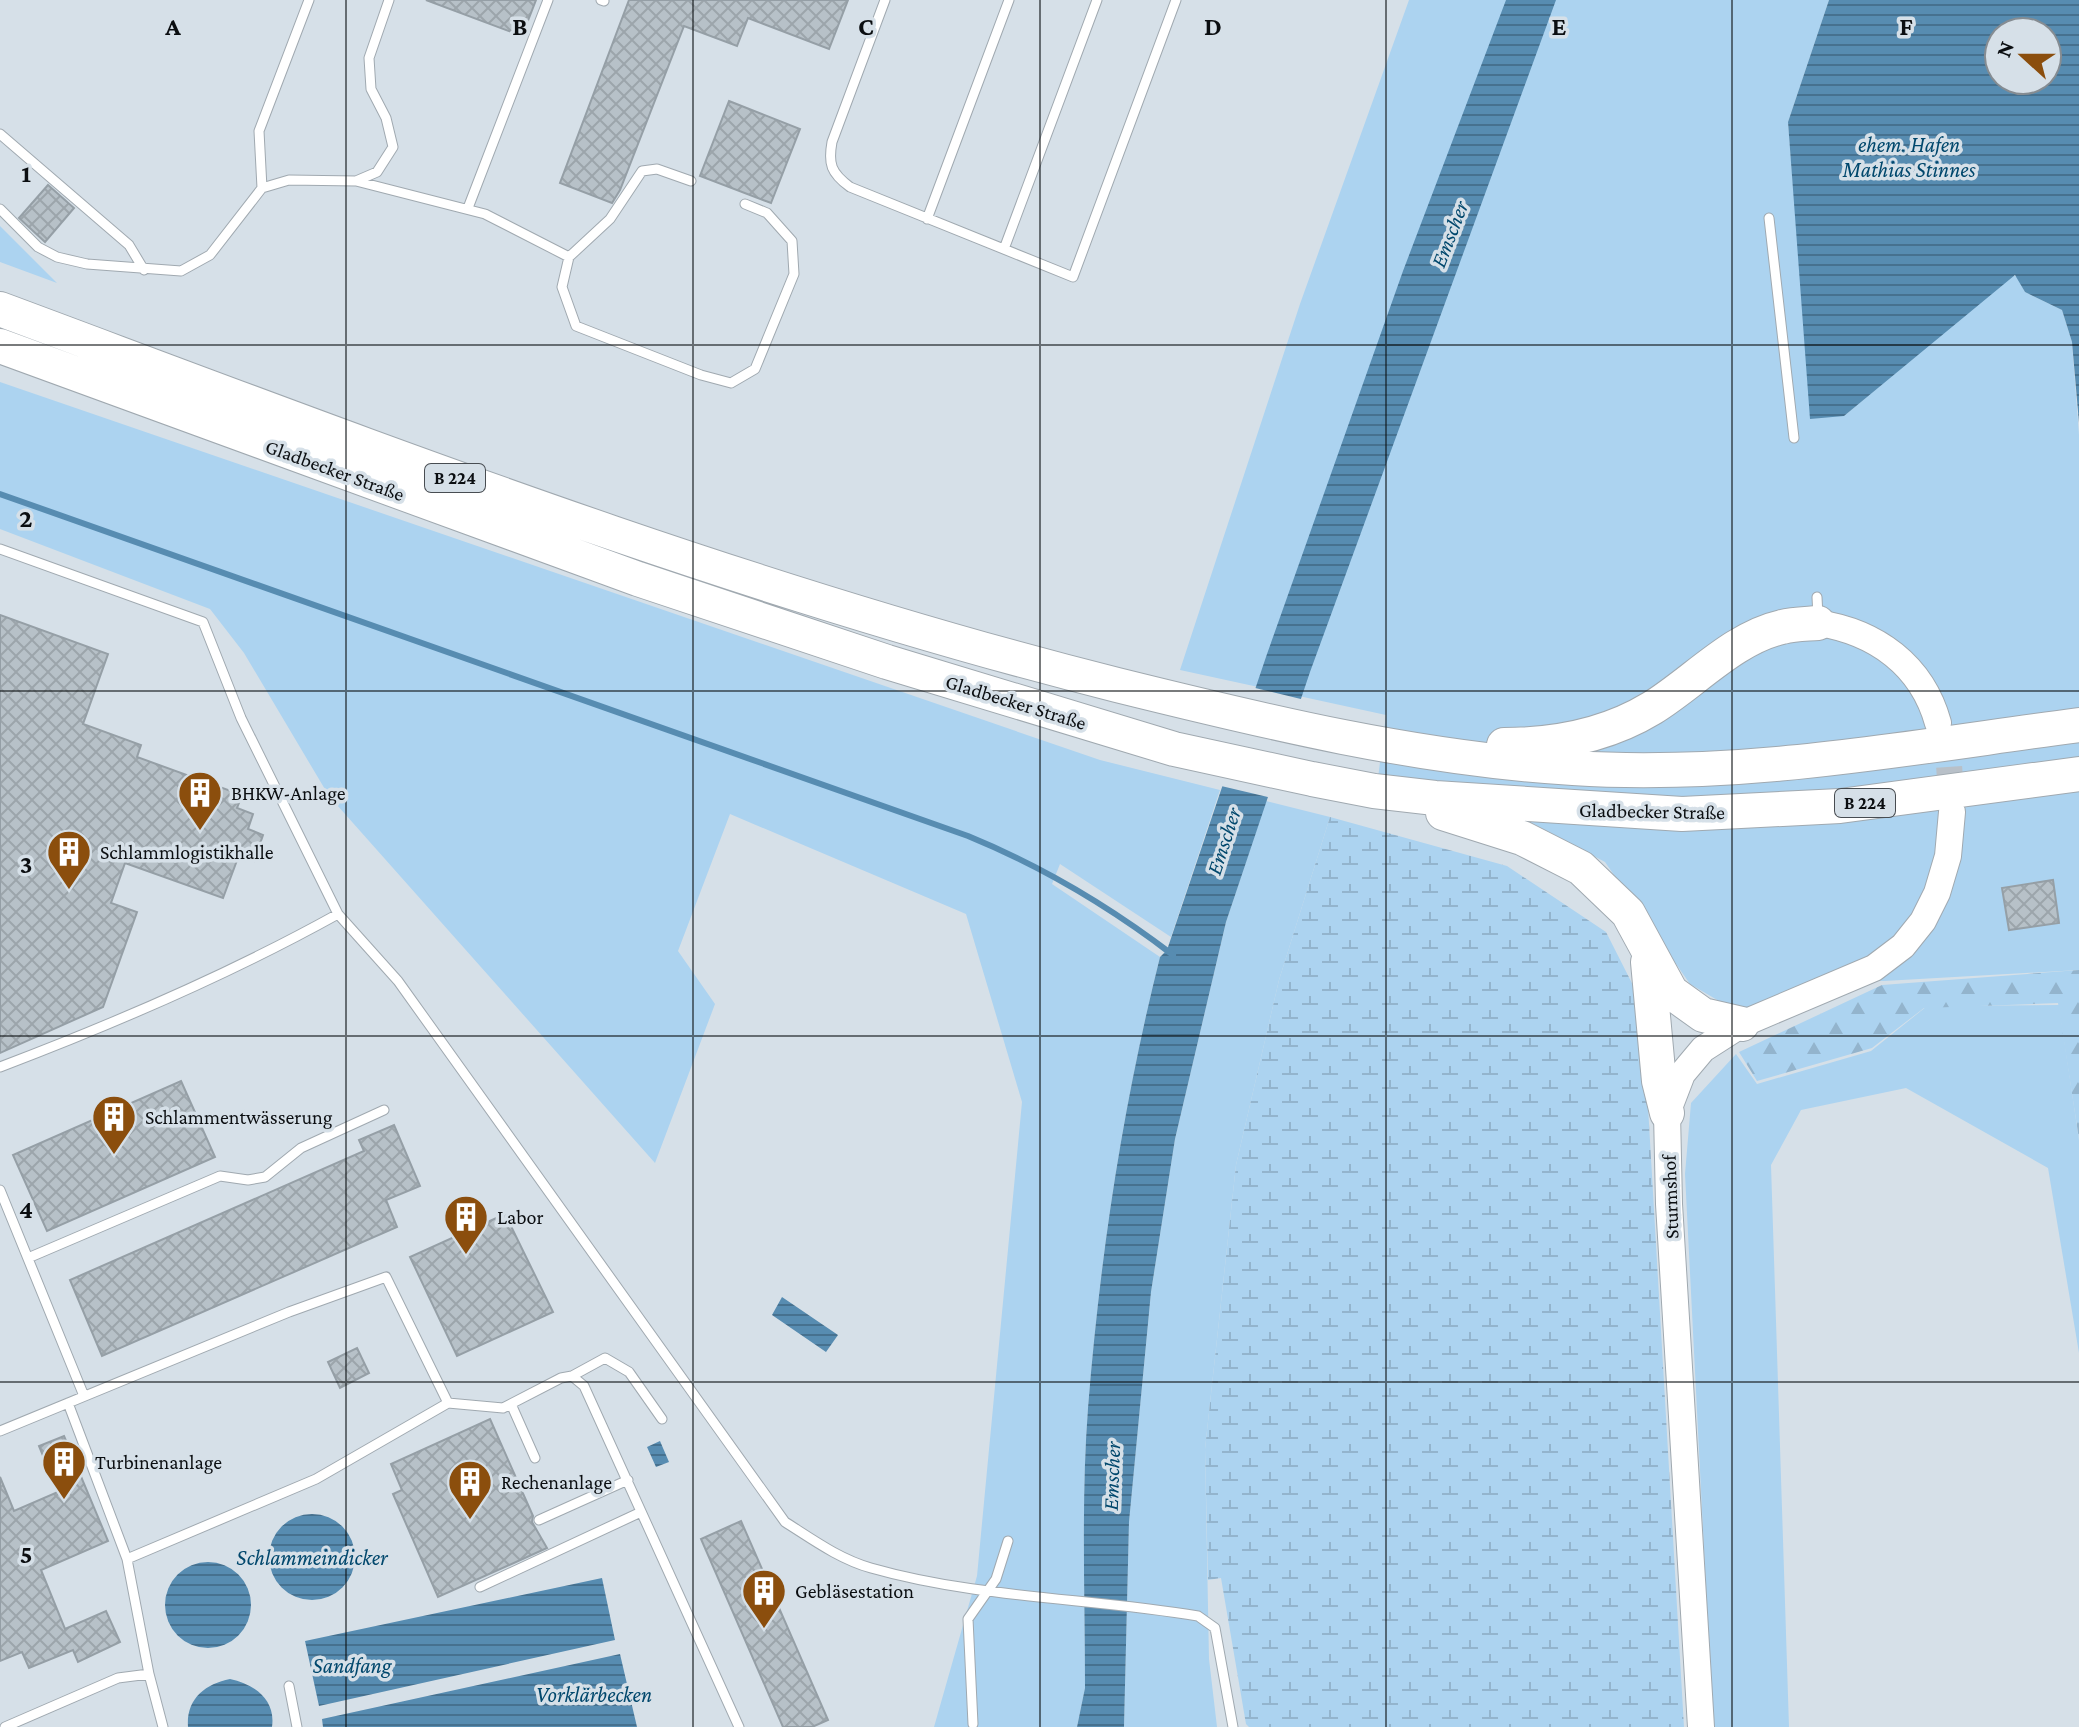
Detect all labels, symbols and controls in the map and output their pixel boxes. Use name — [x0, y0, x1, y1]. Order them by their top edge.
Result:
text: A — [164, 12, 181, 41]
text: B — [512, 12, 528, 41]
text: C — [858, 12, 874, 41]
text: D — [1204, 12, 1222, 41]
text: E — [1552, 12, 1567, 41]
text: F — [1899, 12, 1913, 41]
north arrow — [1983, 16, 2063, 96]
text: N — [1990, 38, 2019, 60]
water label: ehem. Hafen Mathias Stinnes — [1842, 132, 1976, 182]
text: 1 — [21, 159, 31, 188]
water label: Emscher — [1425, 196, 1474, 271]
street label: Gladbecker Straße — [263, 435, 408, 505]
road number: B 224 — [425, 464, 485, 492]
text: 2 — [19, 504, 33, 533]
street label: Gladbecker Straße — [943, 670, 1089, 734]
building icon: BHKW-Anlage — [176, 769, 224, 832]
place label: BHKW-Anlage — [231, 782, 346, 805]
road number: B 224 — [1835, 789, 1895, 817]
street label: Gladbecker Straße — [1579, 799, 1725, 823]
water label: Emscher — [1201, 803, 1246, 878]
building icon: Schlammlogistikhalle — [45, 828, 93, 891]
place label: Schlammlogistikhalle — [100, 841, 274, 864]
text: 3 — [20, 850, 32, 879]
building icon: Schlammentwässerung — [90, 1093, 138, 1156]
place label: Schlammentwässerung — [145, 1106, 333, 1129]
street label: Sturmshof — [1657, 1153, 1682, 1239]
building icon: Labor — [442, 1193, 490, 1256]
text: 4 — [19, 1195, 33, 1224]
place label: Labor — [497, 1206, 544, 1228]
building icon: Turbinenanlage — [40, 1438, 88, 1501]
water label: Emscher — [1098, 1440, 1125, 1511]
place label: Turbinenanlage — [95, 1451, 222, 1474]
building icon: Rechenanlage — [446, 1458, 494, 1521]
place label: Rechenanlage — [501, 1471, 612, 1494]
text: 5 — [20, 1540, 32, 1569]
water label: Schlammeindicker — [236, 1545, 389, 1570]
building icon: Gebläsestation — [740, 1567, 788, 1630]
place label: Gebläsestation — [795, 1580, 914, 1602]
water label: Sandfang — [313, 1653, 393, 1678]
water label: Vorklärbecken — [536, 1682, 652, 1707]

